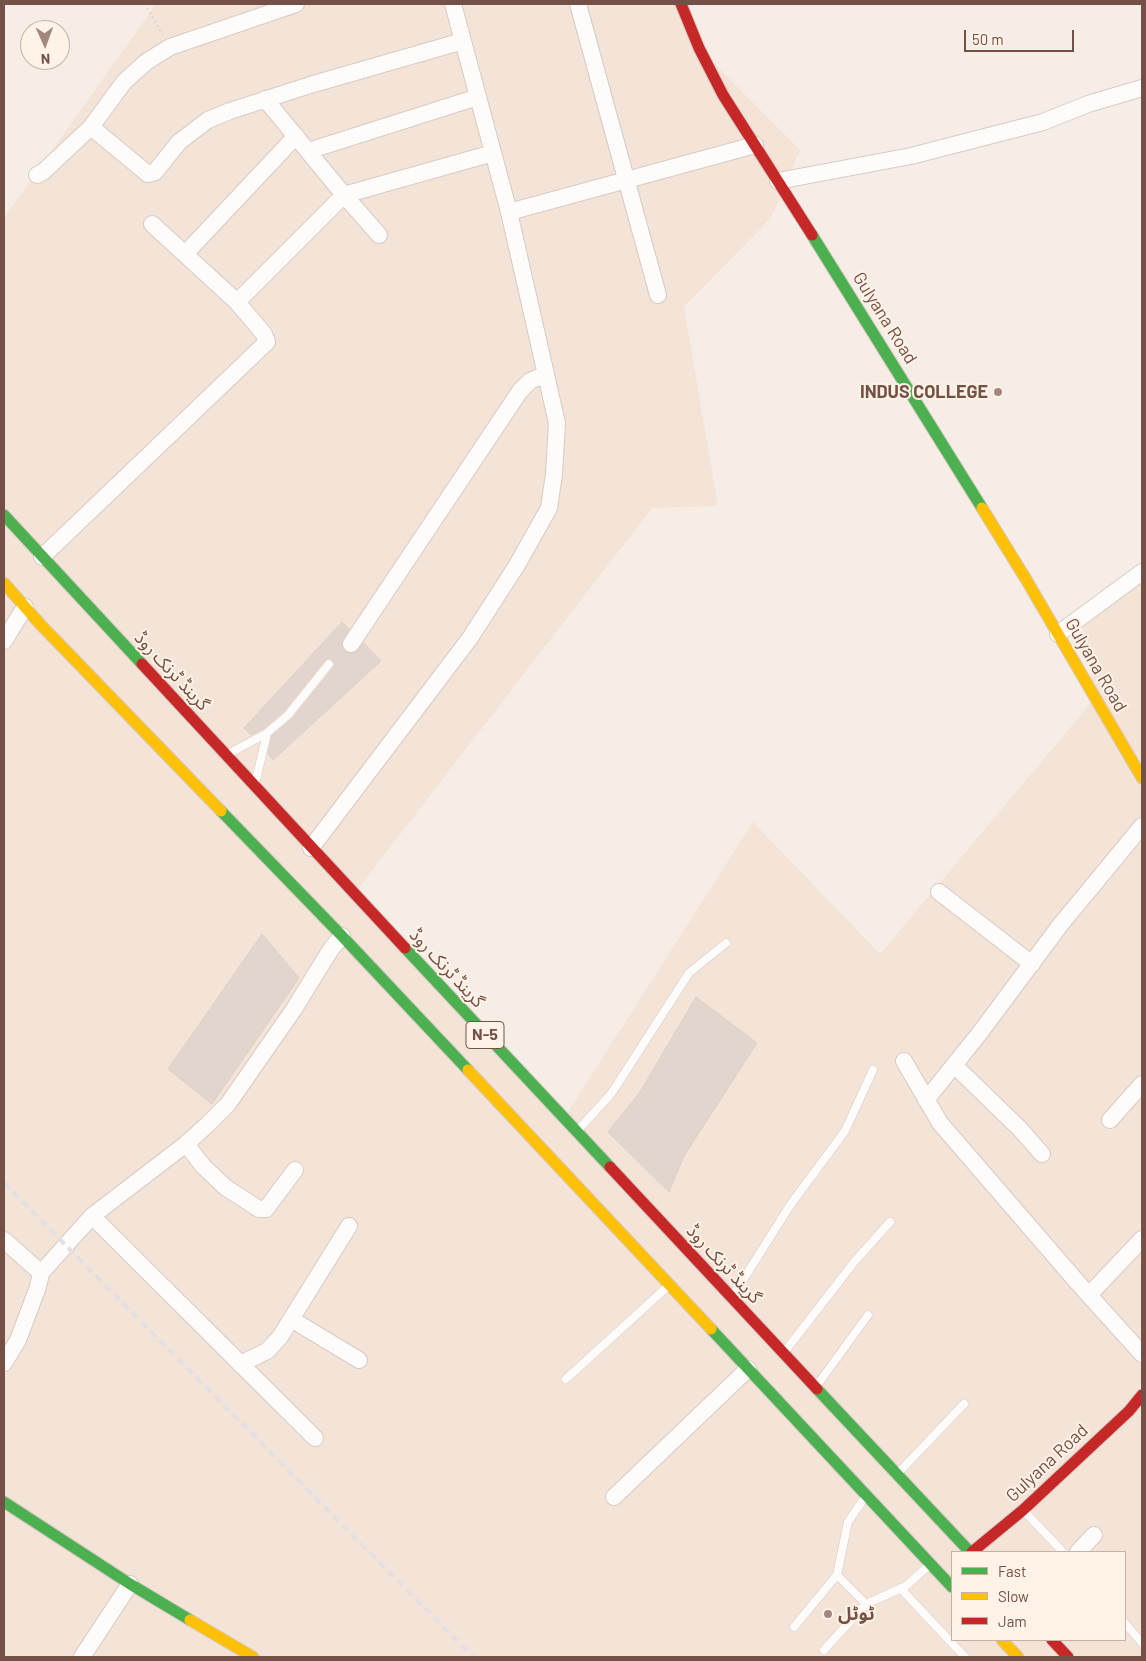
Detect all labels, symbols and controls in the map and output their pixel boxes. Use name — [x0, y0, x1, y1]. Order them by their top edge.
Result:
north arrow — [20, 20, 70, 70]
scale bar — [966, 20, 1076, 52]
text: 50 m — [972, 30, 1004, 48]
text: N — [41, 51, 50, 68]
street label: Gulyana Road — [848, 268, 922, 368]
place label: INDUS COLLEGE — [860, 381, 988, 403]
marker: INDUS COLLEGE — [992, 386, 1004, 398]
street label: Gulyana Road — [1061, 614, 1131, 716]
street label: گرینڈ ٹرنک روڈ — [130, 627, 214, 715]
street label: گرینڈ ٹرنک روڈ — [405, 924, 489, 1012]
road number: N-5 — [466, 1022, 504, 1048]
street label: گرینڈ ٹرنک روڈ — [682, 1220, 766, 1308]
street label: Gulyana Road — [1001, 1419, 1093, 1507]
legend — [951, 1551, 1126, 1641]
text: Fast — [998, 1562, 1026, 1580]
text: Slow — [998, 1587, 1029, 1605]
place label: ٹوٹل — [838, 1603, 875, 1625]
marker: ٹوٹل — [822, 1608, 834, 1620]
text: Jam — [998, 1612, 1027, 1630]

